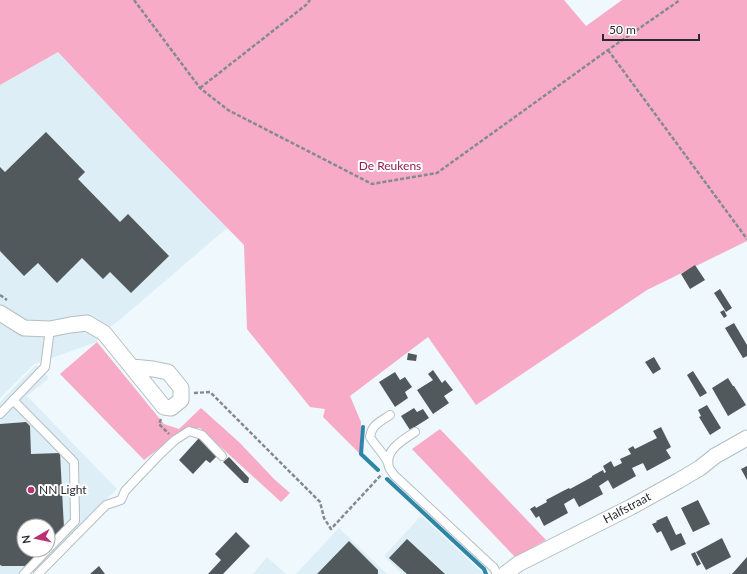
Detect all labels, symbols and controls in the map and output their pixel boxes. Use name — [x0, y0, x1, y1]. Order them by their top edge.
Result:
scale bar — [603, 16, 699, 42]
text: 50 m — [609, 22, 636, 37]
park label: De Reukens — [359, 158, 421, 173]
place label: NN Light — [39, 482, 87, 497]
marker: NN Light — [26, 485, 36, 495]
street label: Halfstraat — [600, 488, 654, 526]
north arrow — [16, 518, 56, 558]
text: N — [19, 534, 33, 545]

